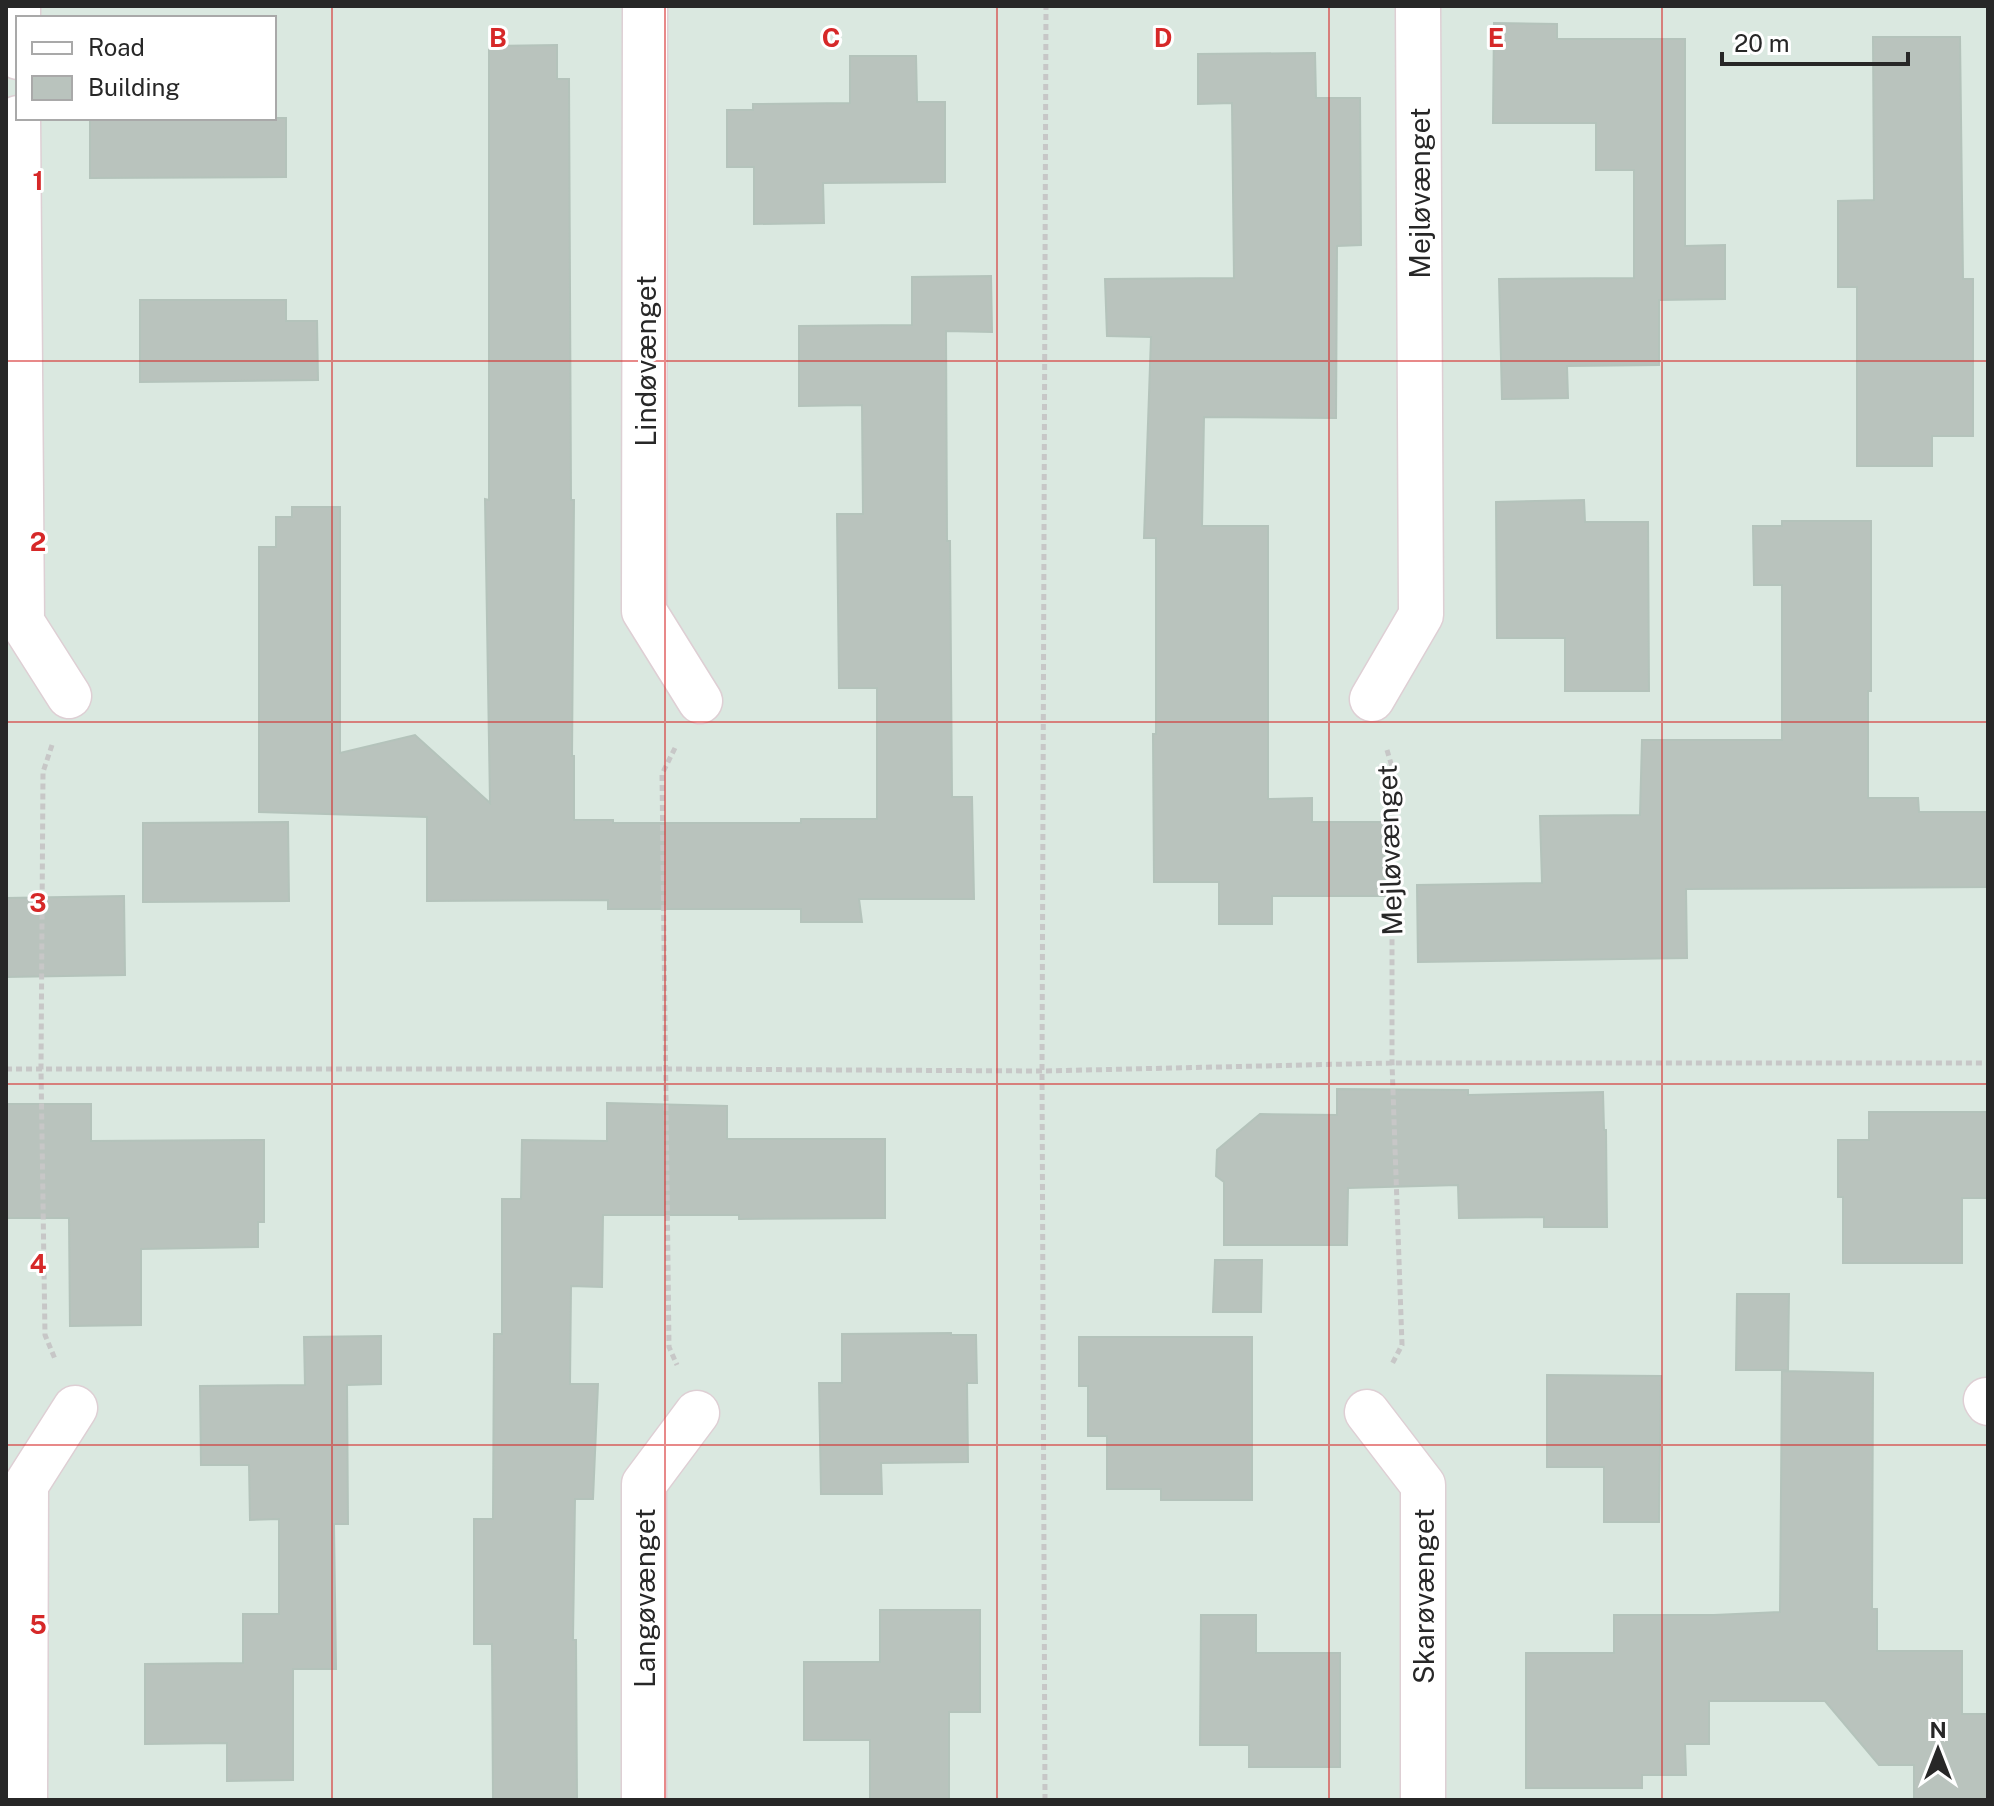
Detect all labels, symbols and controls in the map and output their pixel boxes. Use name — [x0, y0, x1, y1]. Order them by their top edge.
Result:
legend — [16, 16, 276, 120]
scale bar — [1722, 16, 1908, 66]
text: B — [489, 22, 507, 53]
text: C — [822, 22, 840, 53]
text: D — [1154, 22, 1172, 53]
text: E — [1488, 22, 1504, 53]
text: 20 m — [1734, 29, 1790, 57]
text: Road — [88, 33, 145, 61]
text: Building — [88, 73, 180, 101]
street label: Mejløvænget — [1403, 107, 1436, 279]
text: 1 — [32, 165, 44, 196]
street label: Lindøvænget — [629, 275, 662, 447]
text: 2 — [30, 526, 46, 557]
street label: Mejløvænget — [1370, 764, 1408, 936]
text: 3 — [29, 887, 47, 918]
text: 4 — [29, 1248, 47, 1279]
street label: Langøvænget — [628, 1508, 661, 1688]
street label: Skarøvænget — [1407, 1508, 1440, 1684]
text: 5 — [29, 1609, 47, 1640]
north arrow — [1898, 1710, 1978, 1790]
text: N — [1929, 1717, 1947, 1743]

